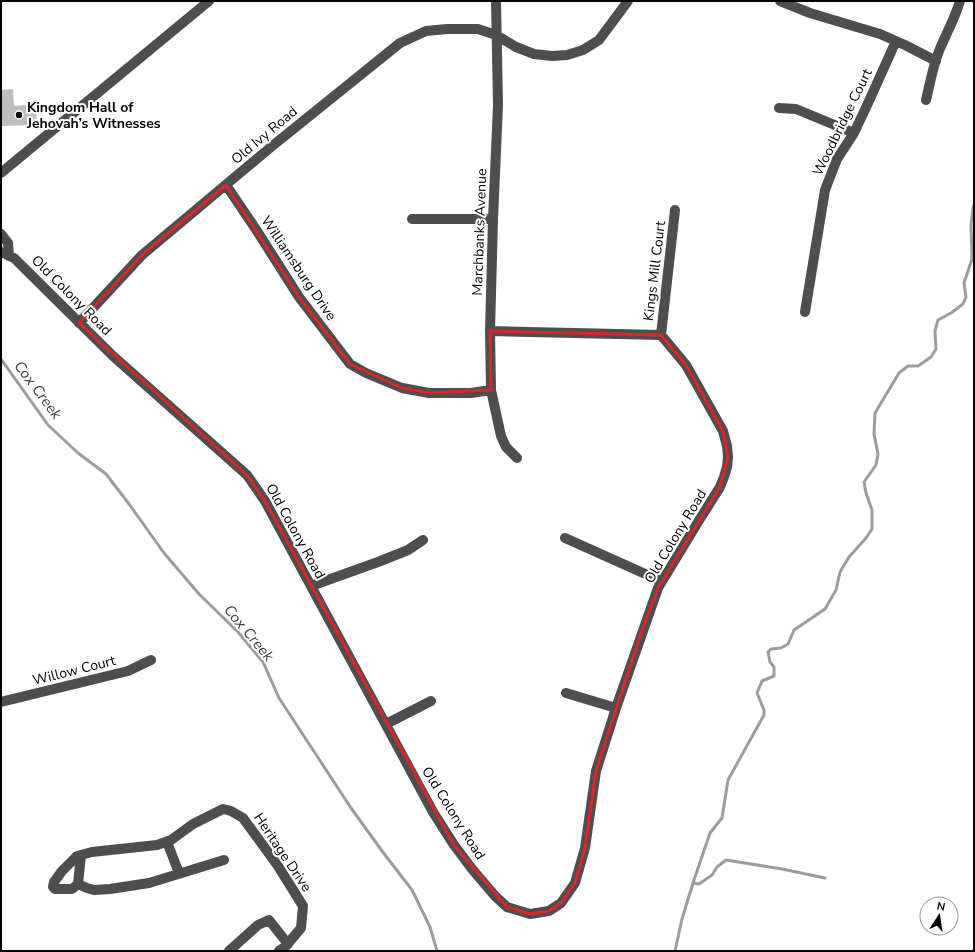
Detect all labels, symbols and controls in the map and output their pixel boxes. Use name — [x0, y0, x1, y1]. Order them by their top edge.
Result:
street label: Woodbridge Court — [808, 65, 877, 179]
place label: Kingdom Hall of Jehovah’s Witnesses — [26, 98, 161, 133]
street label: Old Ivy Road — [227, 102, 301, 169]
marker: Kingdom Hall of Jehovah’s Witnesses — [14, 110, 24, 120]
street label: Marchbanks Avenue — [468, 168, 491, 296]
street label: Williamsburg Drive — [257, 212, 341, 324]
street label: Kings Mill Court — [639, 220, 670, 322]
street label: Old Colony Road — [27, 251, 116, 340]
water label: Cox Creek — [9, 357, 67, 424]
street label: Old Colony Road — [261, 480, 330, 582]
street label: Old Colony Road — [640, 486, 711, 587]
water label: Cox Creek — [219, 600, 279, 666]
street label: Willow Court — [31, 651, 118, 690]
street label: Old Colony Road — [417, 763, 490, 863]
street label: Heritage Drive — [249, 809, 316, 895]
north arrow — [919, 896, 959, 936]
text: N — [935, 899, 947, 915]

